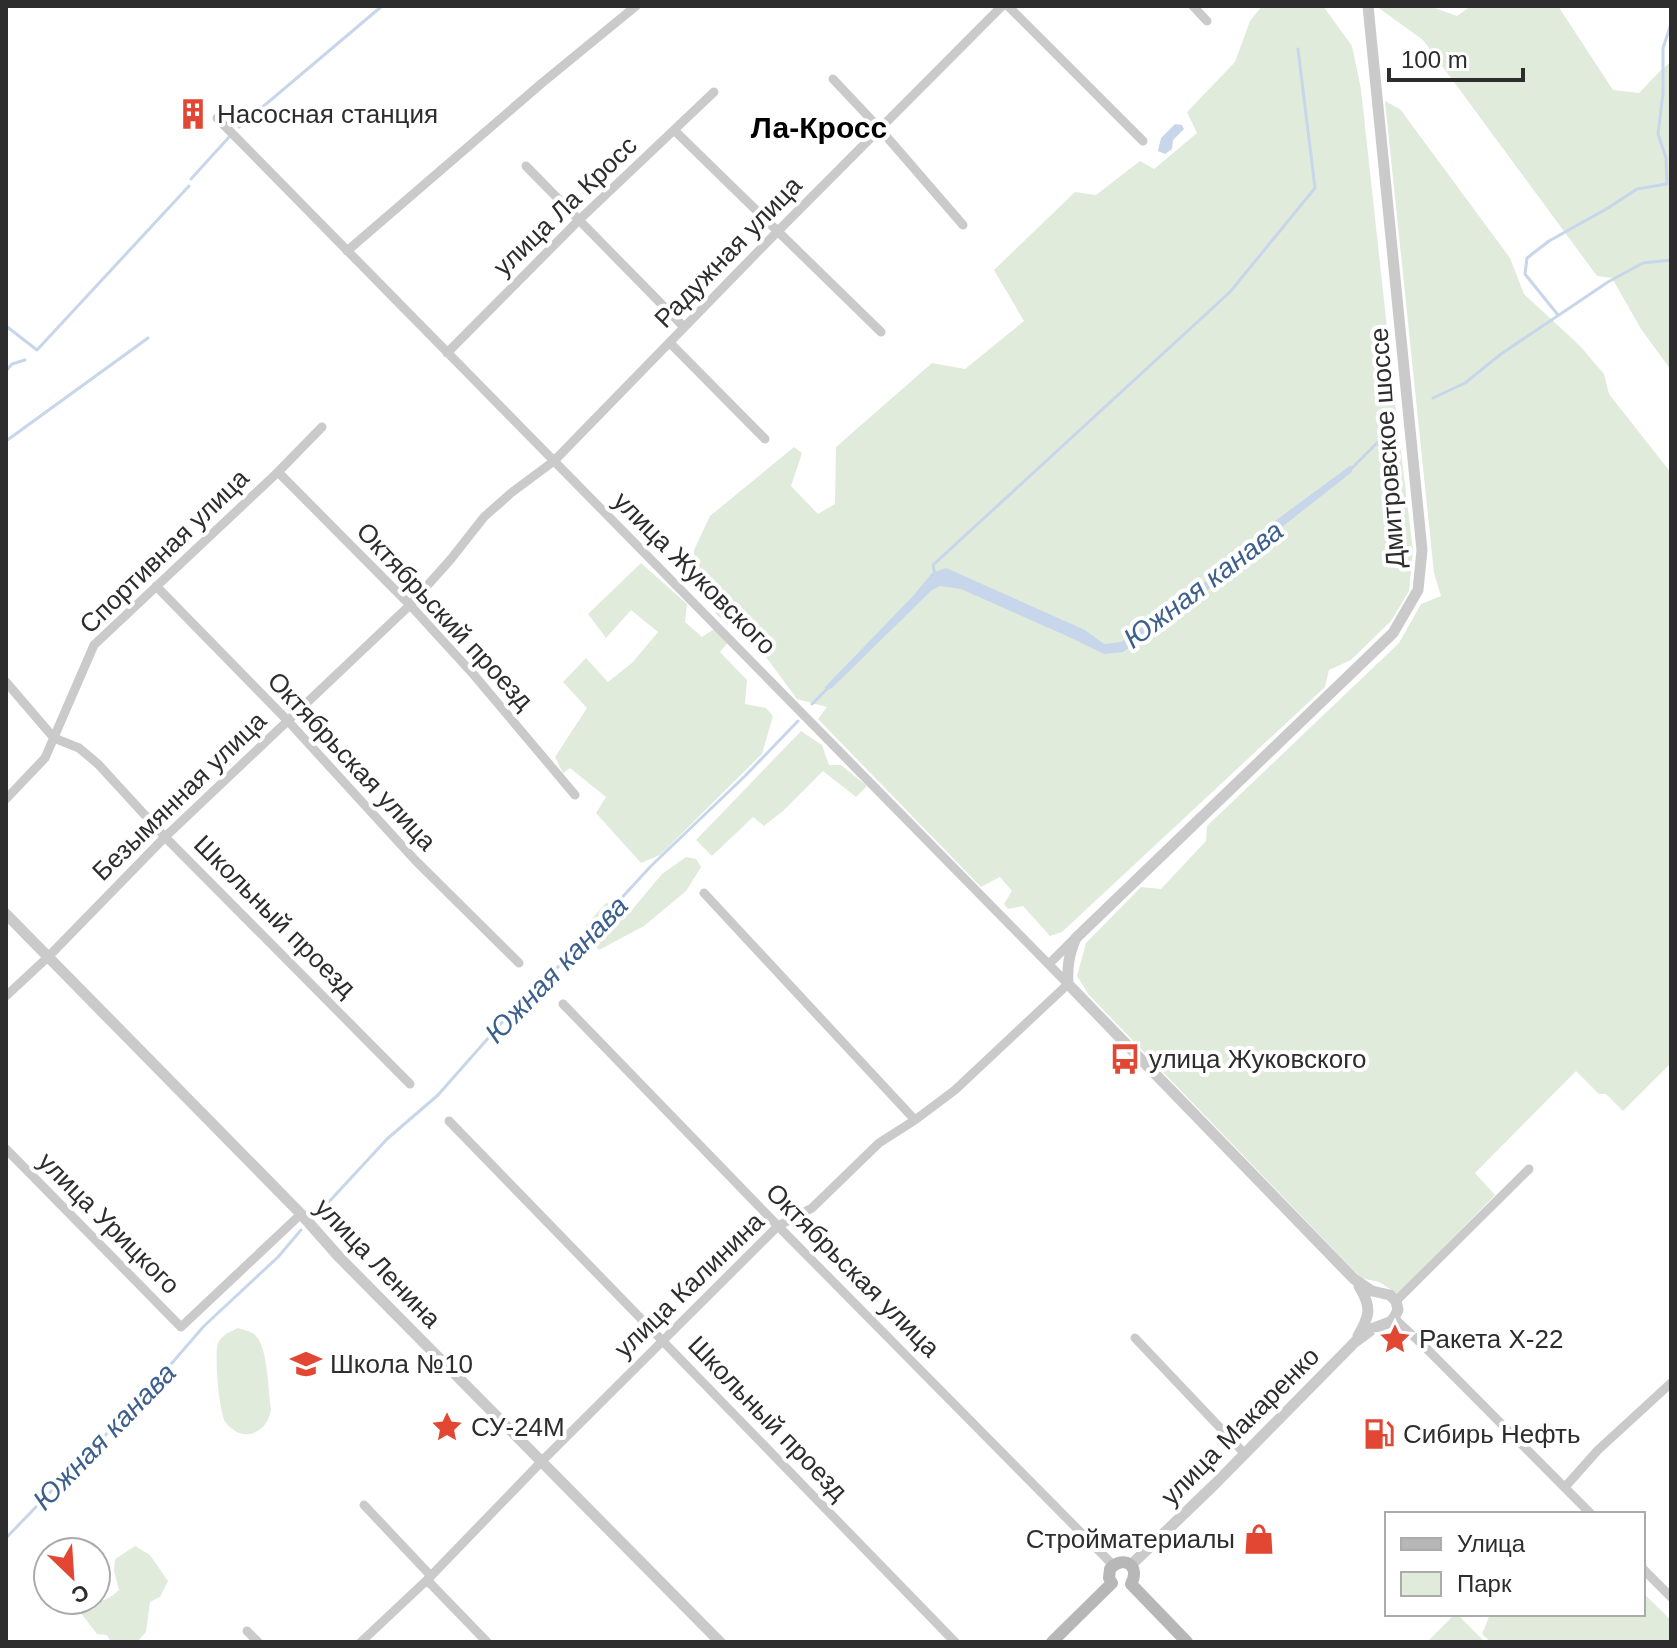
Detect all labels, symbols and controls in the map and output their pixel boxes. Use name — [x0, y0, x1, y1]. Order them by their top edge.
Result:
scale bar — [1389, 32, 1523, 82]
text: 100 m — [1401, 46, 1468, 73]
building icon: Насосная станция — [176, 97, 210, 131]
place label: Насосная станция — [217, 99, 438, 129]
district label: Ла-Кросс — [751, 111, 887, 144]
street label: улица Ла Кросс — [487, 130, 643, 282]
street label: Радужная улица — [648, 170, 808, 334]
street label: Дмитровское шоссе — [1364, 327, 1410, 569]
street label: Спортивная улица — [73, 462, 255, 639]
street label: улица Жуковского — [607, 485, 783, 661]
water label: Южная канава — [1118, 515, 1289, 654]
street label: Октябрьский проезд — [351, 516, 539, 716]
street label: Октябрьская улица — [262, 666, 443, 857]
street label: Безымянная улица — [86, 705, 272, 886]
street label: Школьный проезд — [188, 829, 362, 1003]
water label: Южная канава — [479, 890, 634, 1049]
bus stop icon: улица Жуковского — [1108, 1042, 1142, 1076]
place label: улица Жуковского — [1149, 1044, 1367, 1074]
street label: улица Урицкого — [32, 1146, 186, 1300]
street label: Октябрьская улица — [760, 1177, 946, 1363]
street label: улица Ленина — [309, 1192, 447, 1334]
street label: улица Калинина — [608, 1206, 770, 1364]
place icon: Ракета Х-22 — [1378, 1322, 1412, 1356]
place label: Ракета Х-22 — [1419, 1324, 1563, 1354]
street label: Школьный проезд — [682, 1330, 854, 1506]
street label: улица Макаренко — [1155, 1341, 1325, 1511]
school or university icon: Школа №10 — [289, 1347, 323, 1381]
place label: Школа №10 — [330, 1349, 473, 1379]
water label: Южная канава — [27, 1357, 182, 1516]
place icon: СУ-24М — [430, 1410, 464, 1444]
place label: СУ-24М — [471, 1412, 565, 1442]
fuel station icon: Сибирь Нефть — [1362, 1417, 1396, 1451]
place label: Сибирь Нефть — [1403, 1419, 1580, 1449]
legend — [1385, 1512, 1645, 1616]
shop icon: Стройматериалы — [1242, 1522, 1276, 1556]
place label: Стройматериалы — [1026, 1524, 1235, 1554]
text: Улица — [1457, 1530, 1526, 1557]
north arrow — [32, 1536, 112, 1616]
text: Парк — [1457, 1570, 1512, 1597]
text: С — [68, 1579, 93, 1608]

